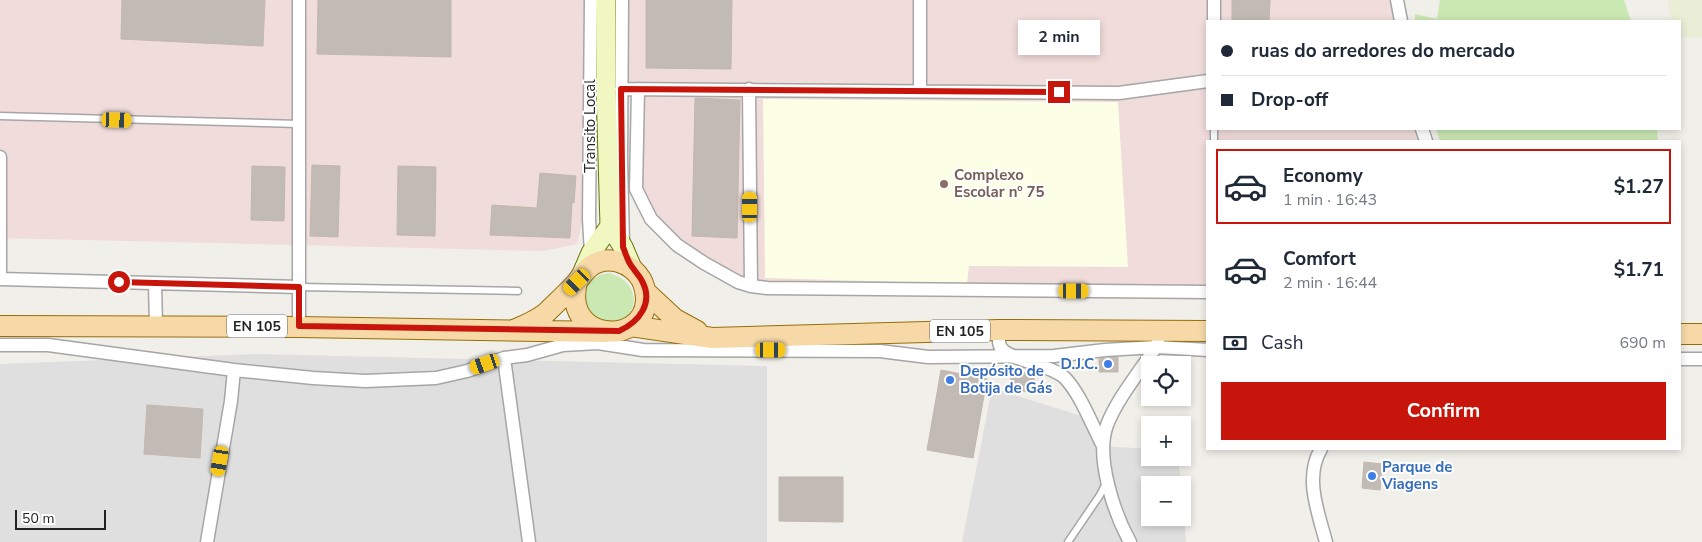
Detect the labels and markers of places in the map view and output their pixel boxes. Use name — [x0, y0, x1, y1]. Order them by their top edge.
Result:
place label: Complexo Escolar nº 75 — [954, 165, 1045, 202]
marker: Complexo Escolar nº 75 — [938, 178, 950, 190]
place label: D.J.C. — [1061, 354, 1098, 374]
marker: D.J.C. — [1102, 358, 1114, 370]
place label: Depósito de Botija de Gás — [960, 361, 1052, 398]
marker: Depósito de Botija de Gás — [944, 374, 956, 386]
place label: Parque de Viagens — [1381, 457, 1452, 494]
marker: Parque de Viagens — [1366, 470, 1378, 482]

